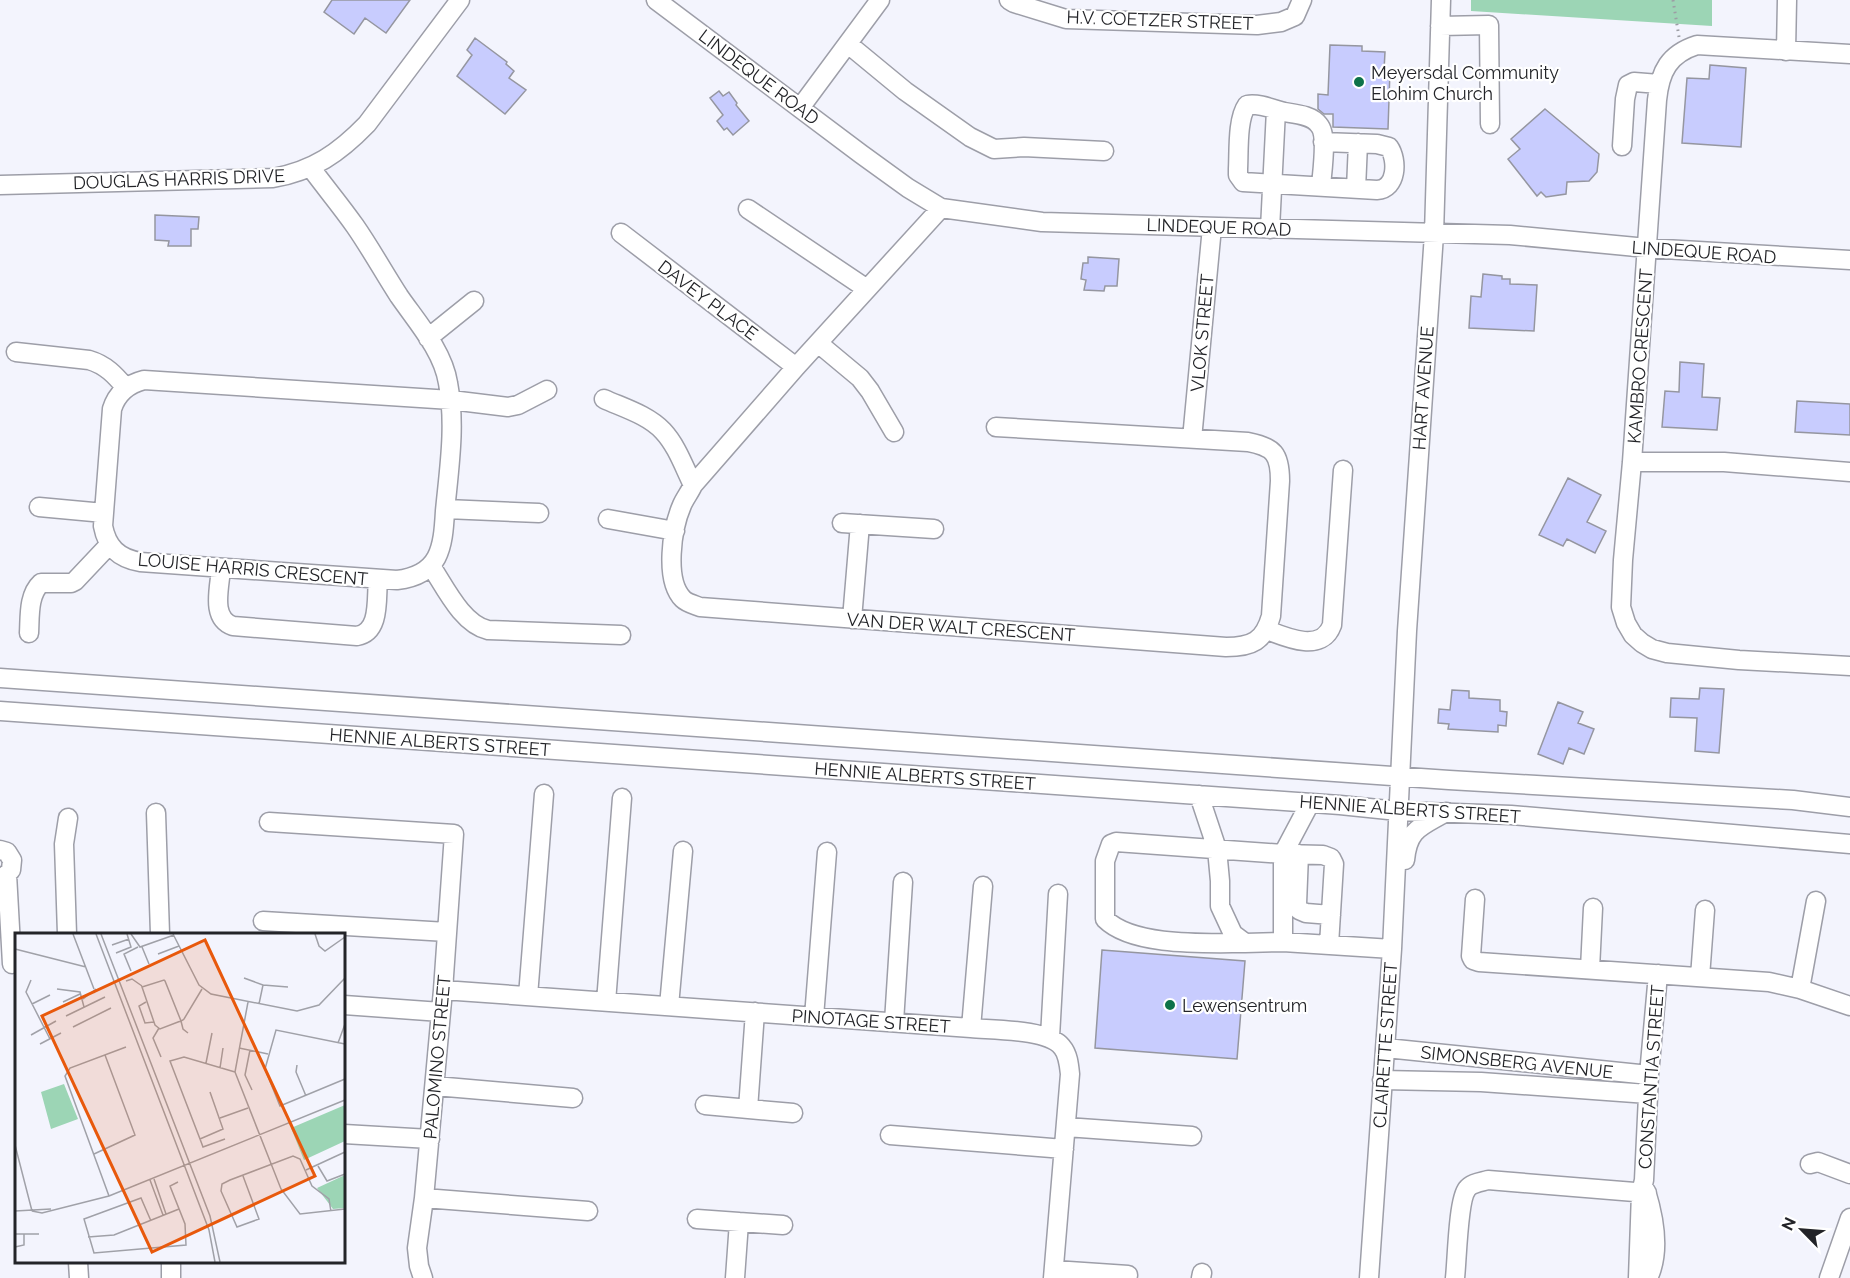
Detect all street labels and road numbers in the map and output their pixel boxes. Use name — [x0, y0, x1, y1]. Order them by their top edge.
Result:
street label: H.V. COETZER STREET — [1066, 6, 1254, 34]
street label: LINDEQUE ROAD — [695, 25, 823, 129]
street label: DOUGLAS HARRIS DRIVE — [73, 165, 285, 193]
street label: LINDEQUE ROAD — [1146, 214, 1292, 240]
street label: LINDEQUE ROAD — [1631, 236, 1777, 268]
street label: DAVEY PLACE — [654, 256, 762, 344]
street label: KAMBRO CRESCENT — [1623, 268, 1657, 444]
street label: VLOK STREET — [1186, 273, 1218, 393]
street label: HART AVENUE — [1408, 325, 1438, 451]
street label: LOUISE HARRIS CRESCENT — [137, 548, 369, 590]
street label: VAN DER WALT CRESCENT — [846, 609, 1076, 645]
street label: HENNIE ALBERTS STREET — [329, 724, 551, 760]
street label: HENNIE ALBERTS STREET — [814, 758, 1036, 794]
street label: HENNIE ALBERTS STREET — [1299, 791, 1521, 827]
street label: CLAIRETTE STREET — [1369, 961, 1401, 1129]
street label: PALOMINO STREET — [419, 974, 455, 1140]
street label: CONSTANTIA STREET — [1634, 984, 1668, 1170]
street label: PINOTAGE STREET — [791, 1005, 951, 1037]
street label: SIMONSBERG AVENUE — [1419, 1041, 1615, 1083]

